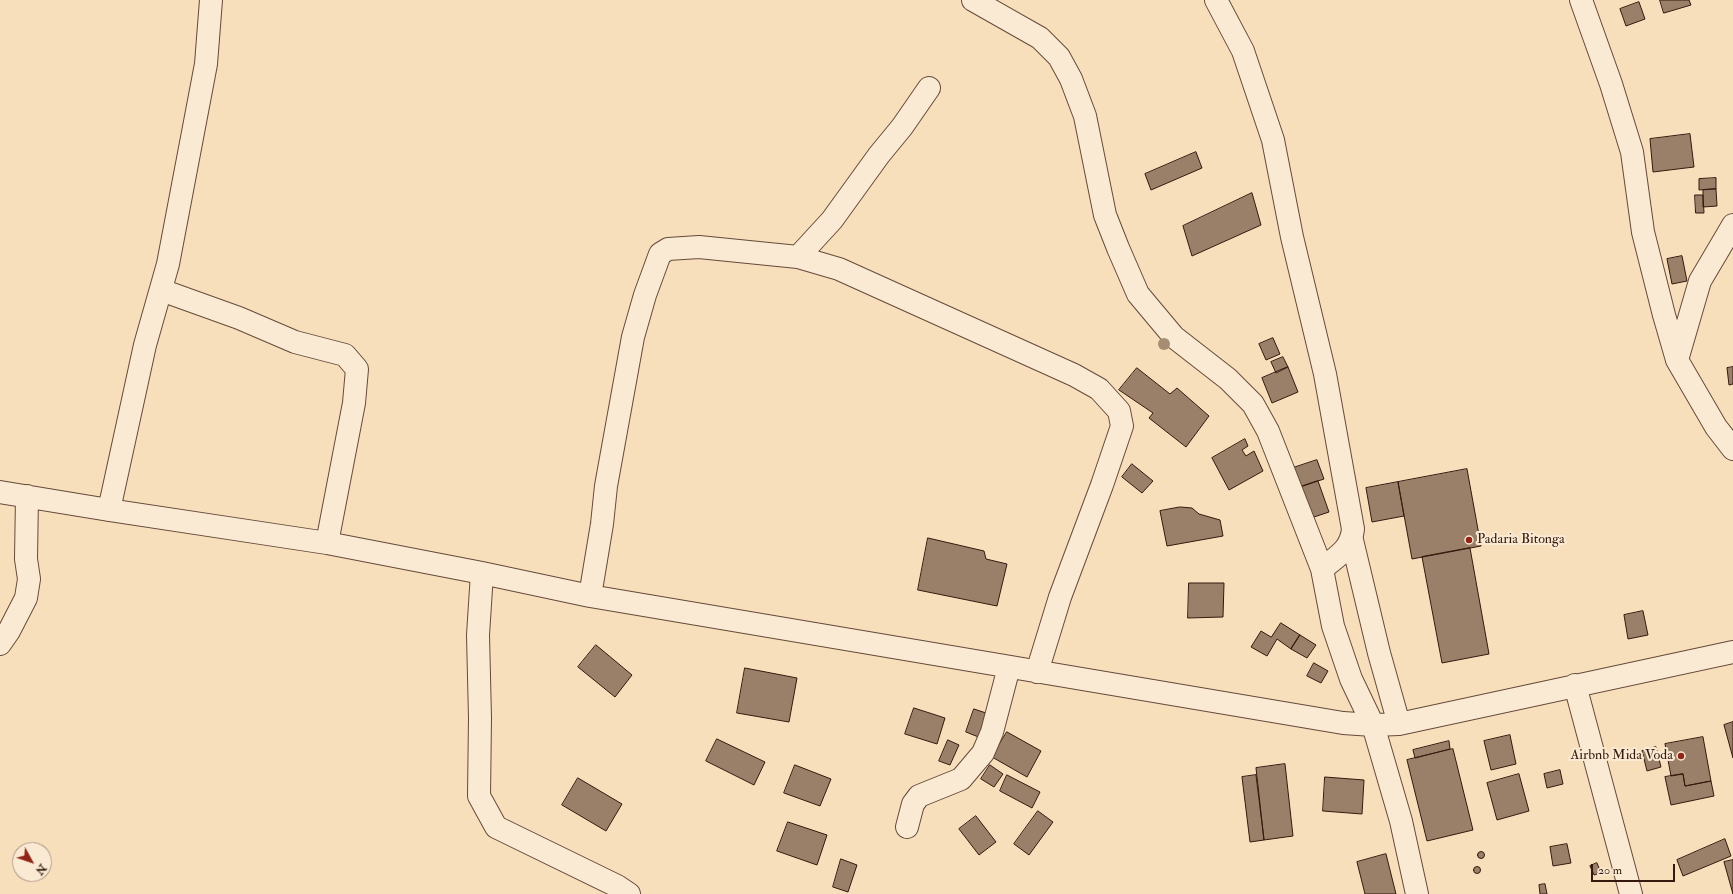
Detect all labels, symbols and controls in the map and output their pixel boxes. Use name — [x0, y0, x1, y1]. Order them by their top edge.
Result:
place label: Padaria Bitonga — [1477, 532, 1565, 548]
marker: Padaria Bitonga — [1464, 535, 1474, 545]
place label: Airbnb Mida Voda — [1570, 748, 1673, 764]
marker: Airbnb Mida Voda — [1676, 751, 1686, 761]
north arrow — [12, 842, 52, 882]
scale bar — [1593, 856, 1677, 882]
text: N — [33, 861, 49, 877]
text: 20 m — [1598, 863, 1622, 878]

